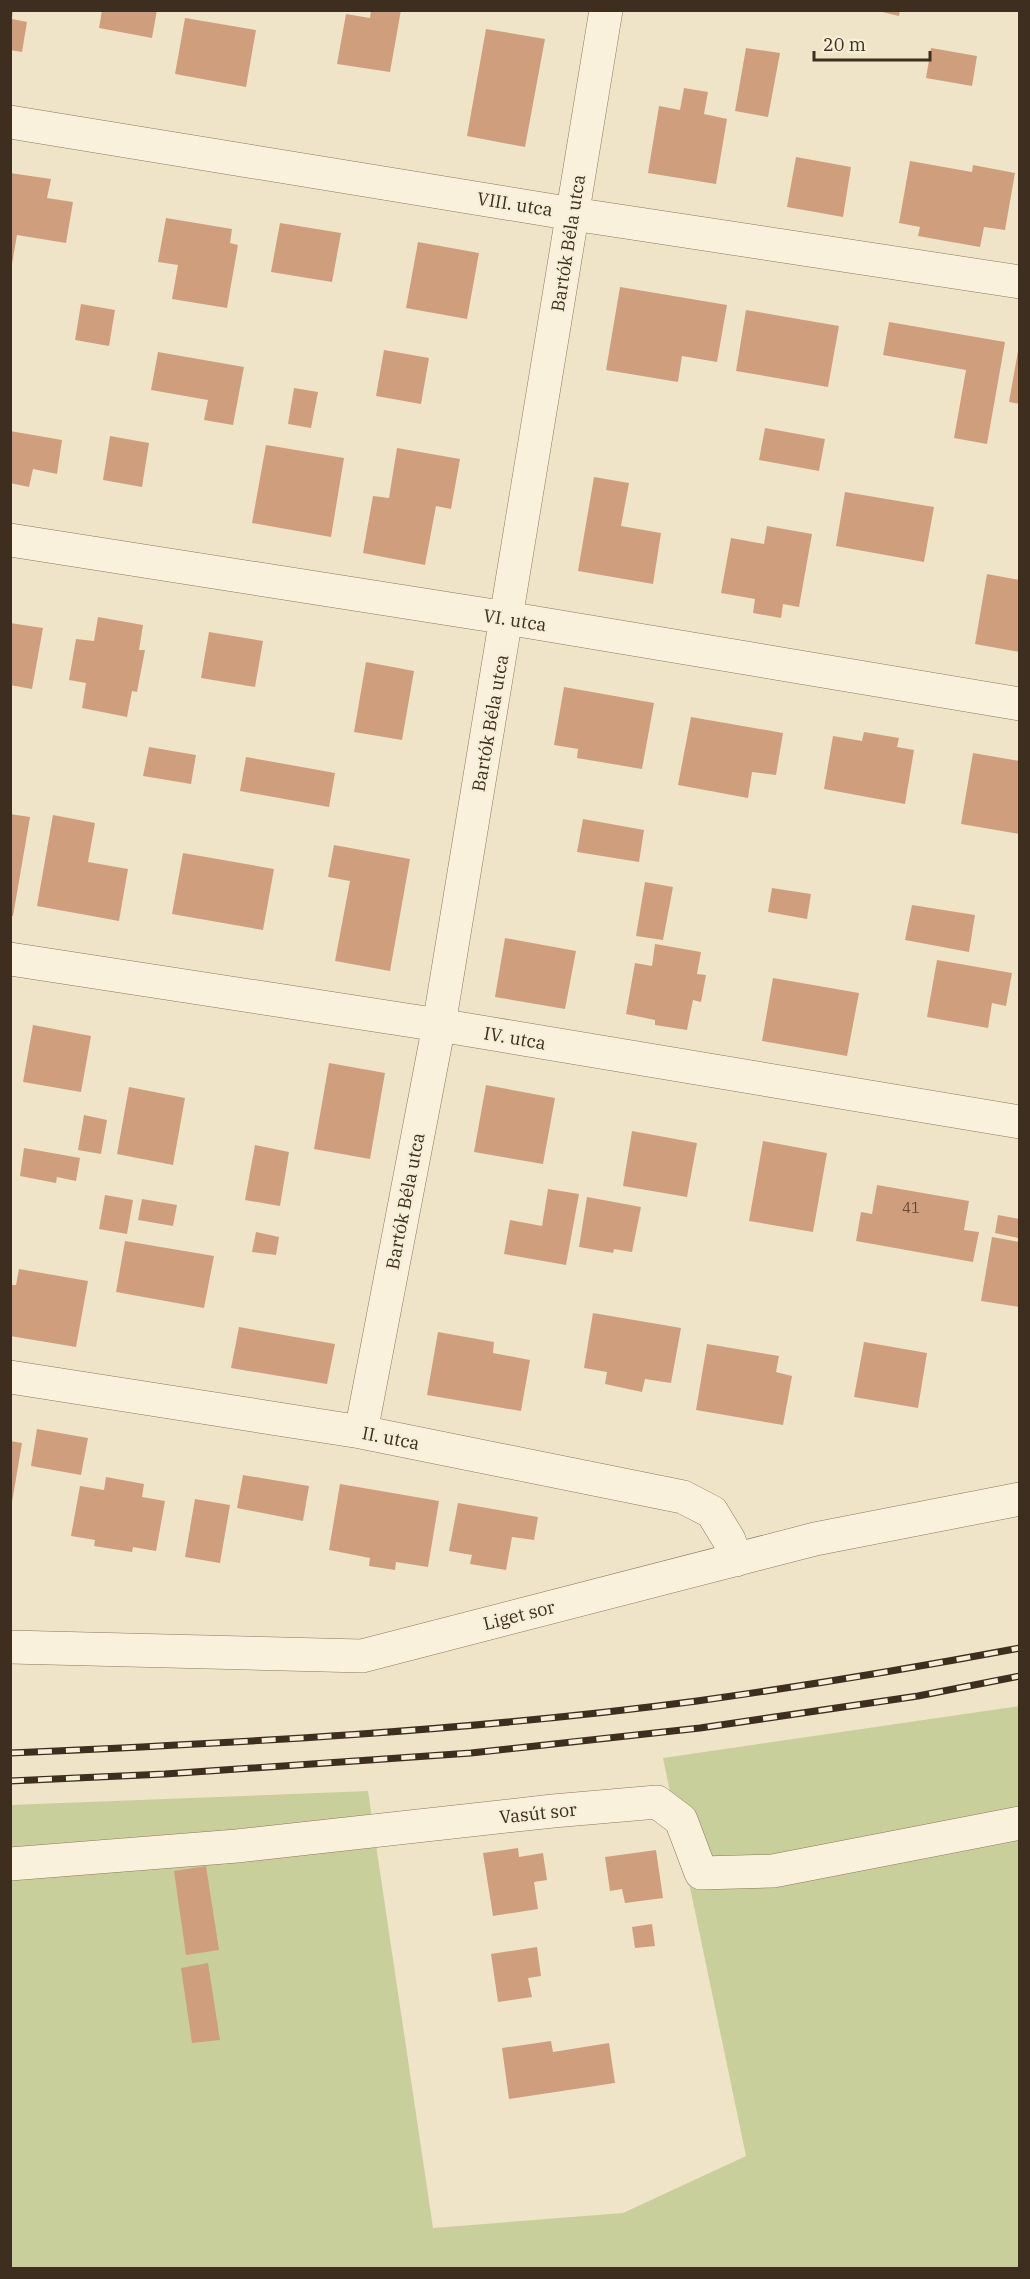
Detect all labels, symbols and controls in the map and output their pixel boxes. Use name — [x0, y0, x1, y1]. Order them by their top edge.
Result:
scale bar — [814, 24, 930, 62]
text: 20 m — [823, 33, 866, 56]
street label: Bartók Béla utca — [546, 172, 590, 313]
street label: VIII. utca — [476, 187, 555, 221]
street label: VI. utca — [482, 604, 548, 636]
street label: Bartók Béla utca — [467, 652, 513, 793]
street label: IV. utca — [482, 1021, 548, 1055]
street label: Bartók Béla utca — [380, 1130, 430, 1271]
house number: 41 — [902, 1198, 920, 1217]
street label: II. utca — [360, 1421, 422, 1455]
street label: Liget sor — [481, 1595, 557, 1635]
street label: Vasút sor — [498, 1797, 578, 1829]

